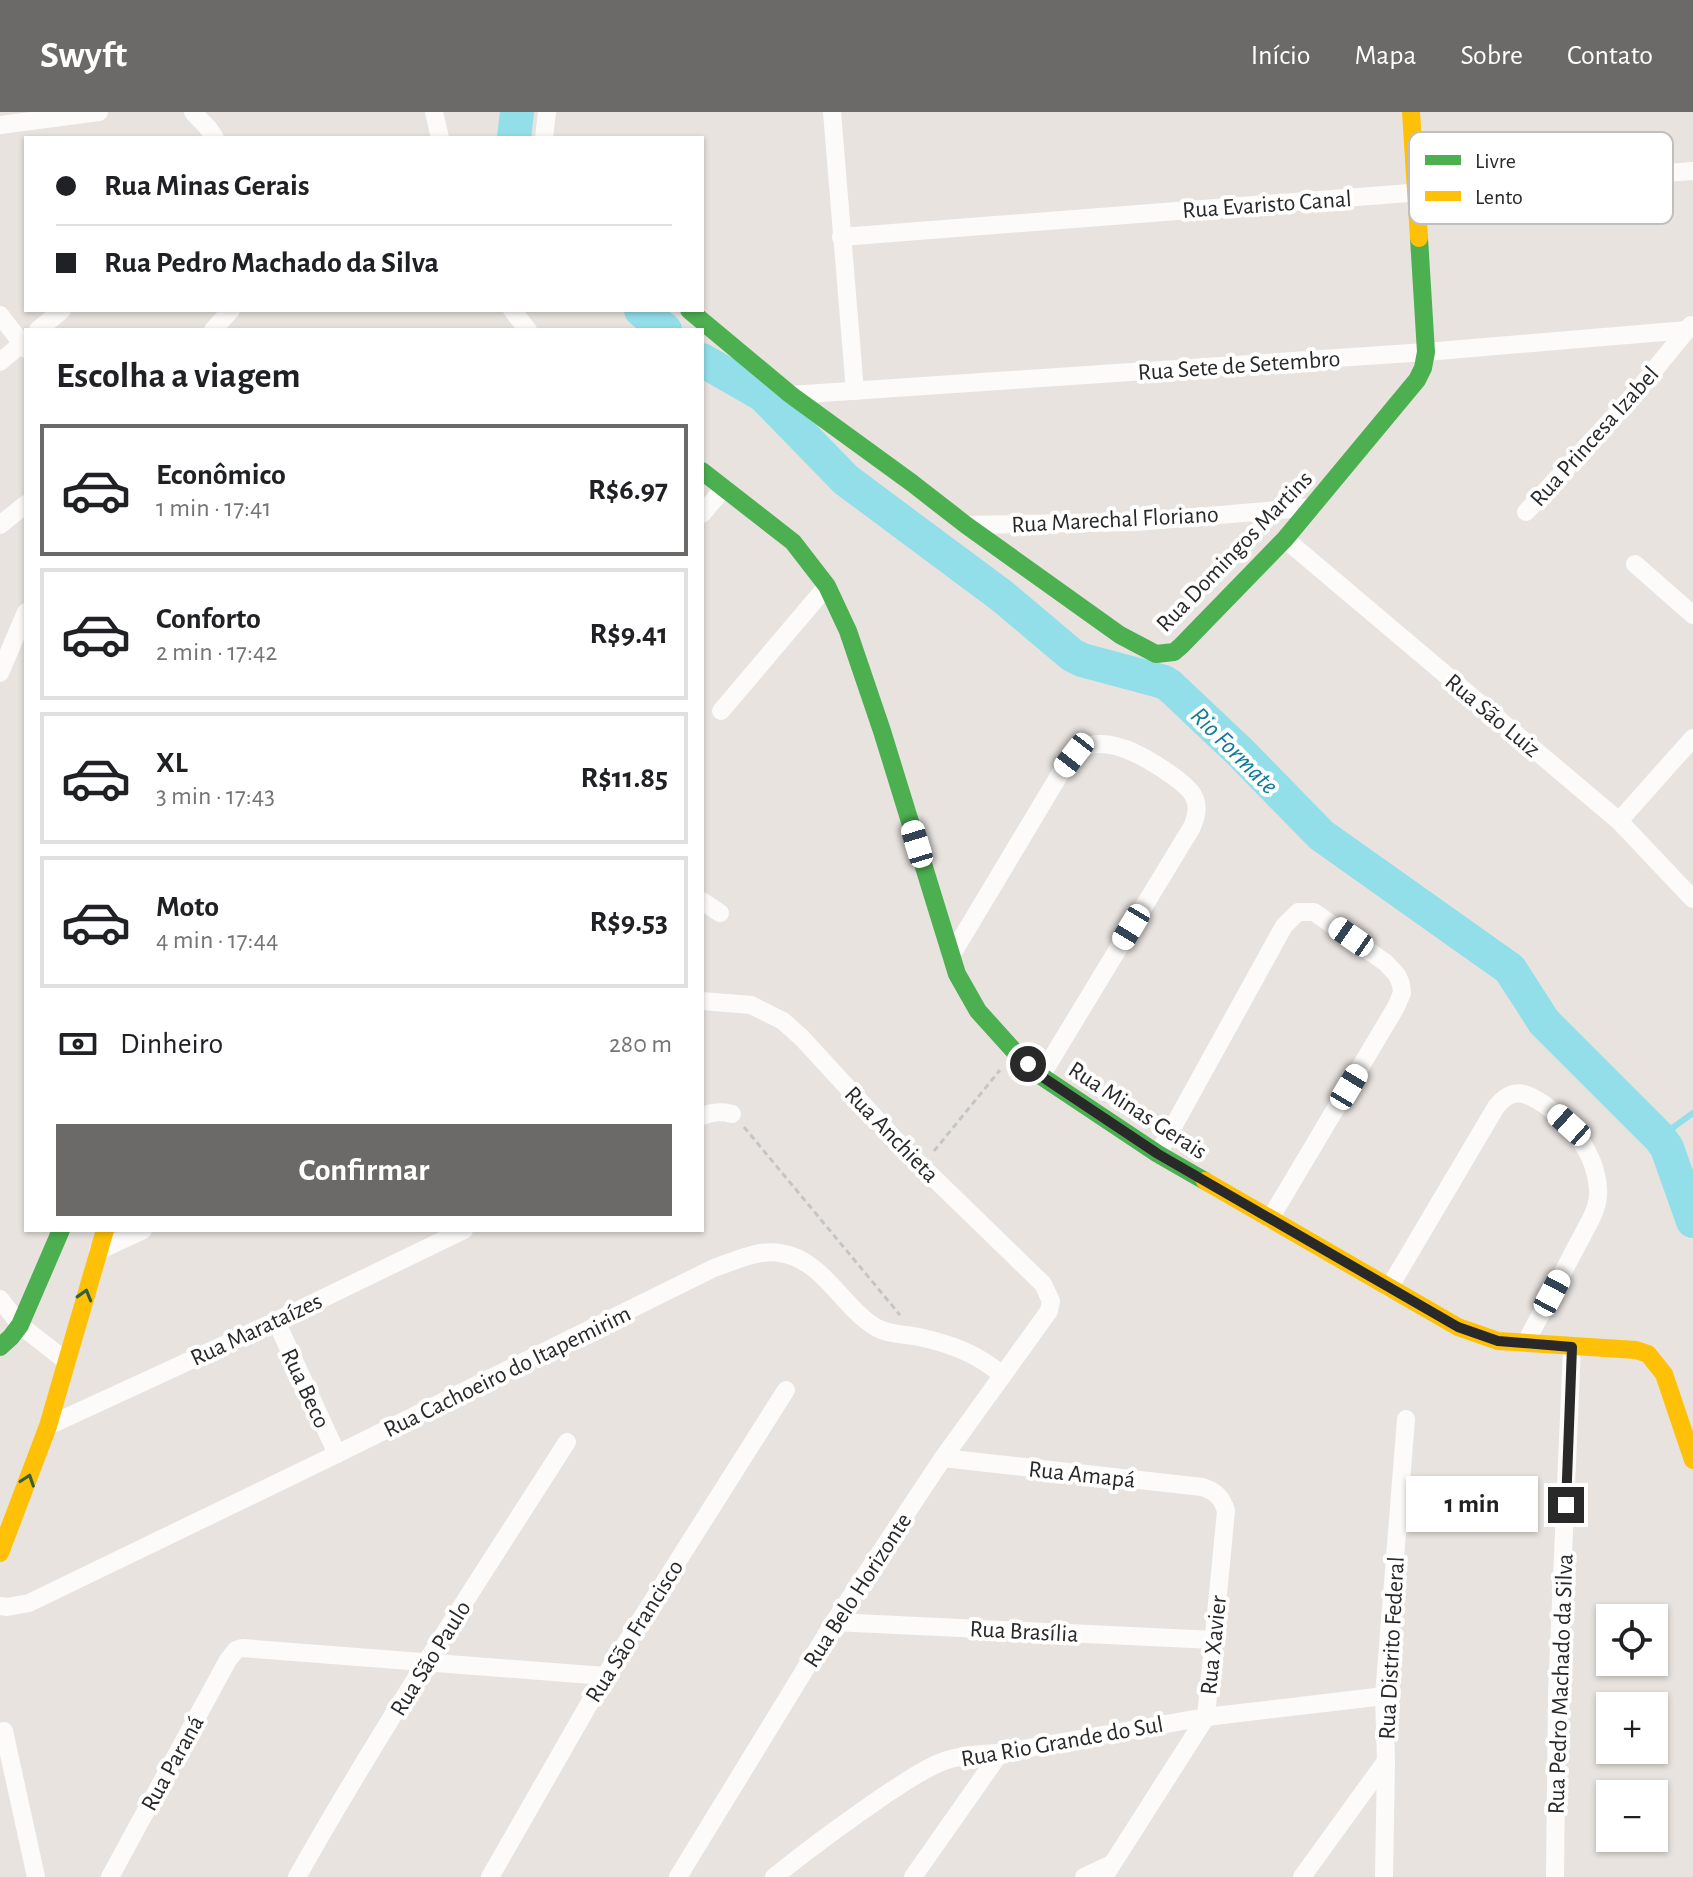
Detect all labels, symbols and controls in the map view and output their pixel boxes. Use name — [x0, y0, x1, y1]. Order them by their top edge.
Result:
text: Swyft — [40, 37, 127, 75]
text: Início — [1251, 42, 1311, 70]
text: Mapa — [1355, 42, 1416, 70]
text: Sobre — [1460, 42, 1523, 70]
text: Contato — [1567, 42, 1653, 70]
legend — [1409, 132, 1673, 224]
text: Livre — [1475, 150, 1516, 172]
text: Rua Minas Gerais — [104, 171, 309, 201]
text: Lento — [1475, 186, 1523, 208]
street label: Rua Evaristo Canal — [1182, 187, 1353, 223]
text: Rua Pedro Machado da Silva — [104, 248, 439, 278]
street label: Rua Sete de Setembro — [1137, 347, 1341, 385]
text: Escolha a viagem — [56, 358, 301, 394]
street label: Rua Princesa Izabel — [1526, 362, 1664, 511]
icon: car — [60, 454, 132, 526]
text: Econômico — [156, 460, 286, 490]
street label: Rua Domingos Martins — [1152, 467, 1317, 637]
text: R$6.97 — [588, 475, 668, 505]
text: 1 min · 17:41 — [156, 495, 271, 521]
street label: Rua Marechal Floriano — [1011, 503, 1219, 537]
icon: car — [60, 598, 132, 670]
text: Conforto — [156, 604, 261, 634]
text: R$9.41 — [590, 619, 668, 649]
text: 2 min · 17:42 — [156, 639, 277, 665]
street label: Rua São Luiz — [1440, 669, 1544, 762]
water label: Rio Formate — [1186, 702, 1283, 799]
car — [1050, 729, 1098, 781]
icon: car — [60, 742, 132, 814]
text: XL — [156, 748, 188, 778]
text: R$11.85 — [581, 763, 668, 793]
text: 3 min · 17:43 — [156, 783, 275, 809]
car — [899, 818, 935, 870]
icon: car — [60, 886, 132, 958]
text: Moto — [156, 892, 219, 922]
car — [1108, 900, 1154, 954]
text: R$9.53 — [590, 907, 668, 937]
car — [1324, 913, 1378, 961]
text: 4 min · 17:44 — [156, 927, 279, 953]
icon: cash — [56, 1022, 100, 1066]
text: Dinheiro — [120, 1029, 223, 1059]
text: 280 m — [609, 1031, 672, 1057]
route start — [1010, 1046, 1046, 1082]
street label: Rua Minas Gerais — [1064, 1057, 1211, 1164]
car — [1326, 1060, 1372, 1114]
street label: Rua Anchieta — [840, 1082, 943, 1187]
car — [1543, 1100, 1595, 1150]
button: Confirmar — [56, 1124, 672, 1216]
car — [1530, 1266, 1574, 1320]
one-way arrow — [76, 1289, 93, 1303]
street label: Rua Marataízes — [187, 1289, 326, 1371]
street label: Rua Cachoeiro do Itapemirim — [380, 1302, 635, 1442]
street label: Rua Beco — [276, 1345, 334, 1432]
street label: Rua Amapá — [1027, 1457, 1137, 1493]
one-way arrow — [19, 1474, 35, 1488]
callout: 1 min — [1406, 1477, 1538, 1533]
route end — [1548, 1487, 1584, 1523]
text: 1 min — [1445, 1491, 1499, 1517]
street label: Rua Belo Horizonte — [799, 1509, 916, 1672]
street label: Rua Pedro Machado da Silva — [1544, 1553, 1578, 1815]
street label: Rua São Francisco — [581, 1556, 688, 1707]
street label: Rua Distrito Federal — [1375, 1556, 1409, 1740]
street label: Rua Xavier — [1197, 1594, 1231, 1696]
street label: Rua São Paulo — [386, 1597, 476, 1720]
map controls — [1596, 1604, 1668, 1852]
button: locate — [1596, 1604, 1668, 1676]
street label: Rua Brasília — [969, 1617, 1079, 1647]
button: + — [1596, 1692, 1668, 1764]
street label: Rua Paraná — [137, 1712, 209, 1815]
street label: Rua Rio Grande do Sul — [959, 1712, 1165, 1772]
button: − — [1596, 1780, 1668, 1852]

